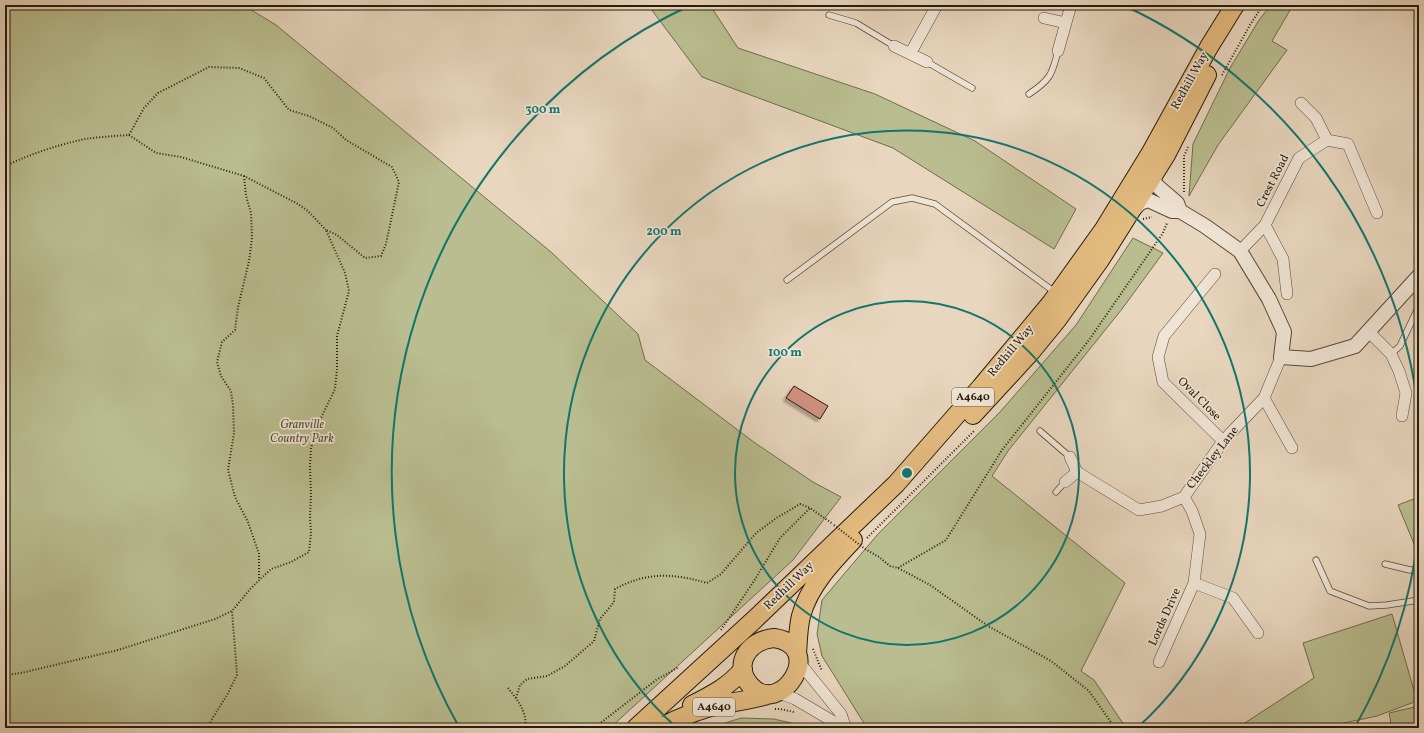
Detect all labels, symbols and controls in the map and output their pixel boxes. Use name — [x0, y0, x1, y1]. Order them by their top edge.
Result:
street label: Redhill Way — [1168, 49, 1213, 113]
text: 300 m — [526, 102, 561, 118]
street label: Crest Road — [1253, 152, 1293, 210]
text: 200 m — [646, 224, 682, 240]
street label: Redhill Way — [984, 321, 1038, 381]
text: 100 m — [768, 345, 802, 361]
street label: Oval Close — [1174, 374, 1225, 425]
road number: A4640 — [952, 388, 994, 406]
park label: Granville Country Park — [270, 417, 334, 447]
street label: Checkley Lane — [1183, 423, 1243, 493]
centre of rings — [900, 466, 914, 480]
street label: Redhill Way — [761, 558, 818, 614]
street label: Lords Drive — [1145, 585, 1185, 648]
road number: A4640 — [693, 698, 735, 716]

